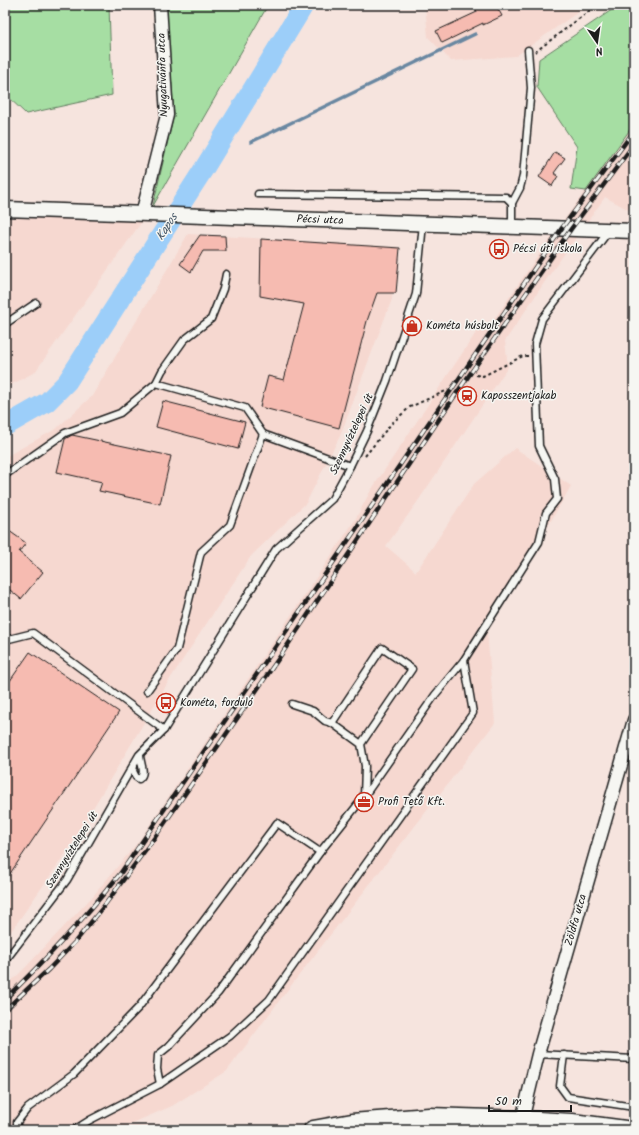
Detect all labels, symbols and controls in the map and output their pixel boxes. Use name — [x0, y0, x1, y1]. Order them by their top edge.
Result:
north arrow — [577, 22, 617, 62]
street label: Nyugativánfa utca — [153, 33, 173, 117]
text: N — [594, 41, 604, 60]
water label: Kapos — [151, 208, 184, 244]
street label: Pécsi utca — [296, 210, 344, 230]
bus stop icon: Pécsi úti iskola — [488, 238, 510, 260]
place label: Pécsi úti iskola — [513, 240, 582, 258]
shop icon: Kométa húsbolt — [401, 315, 423, 337]
place label: Kométa húsbolt — [426, 317, 499, 335]
station icon: Kaposszentjakab — [456, 385, 478, 407]
place label: Kaposszentjakab — [481, 387, 556, 405]
street label: Szennyvíztelepei út — [325, 390, 379, 478]
bus stop icon: Kométa, forduló — [155, 692, 177, 714]
place label: Kométa, forduló — [180, 694, 254, 712]
office icon: Profi Tető Kft. — [353, 791, 375, 813]
place label: Profi Tető Kft. — [378, 793, 445, 811]
street label: Szennyvíztelepei út — [41, 807, 103, 892]
street label: Zöldfa utca — [560, 892, 592, 948]
scale bar — [489, 1087, 571, 1113]
text: 50 m — [495, 1092, 522, 1111]

